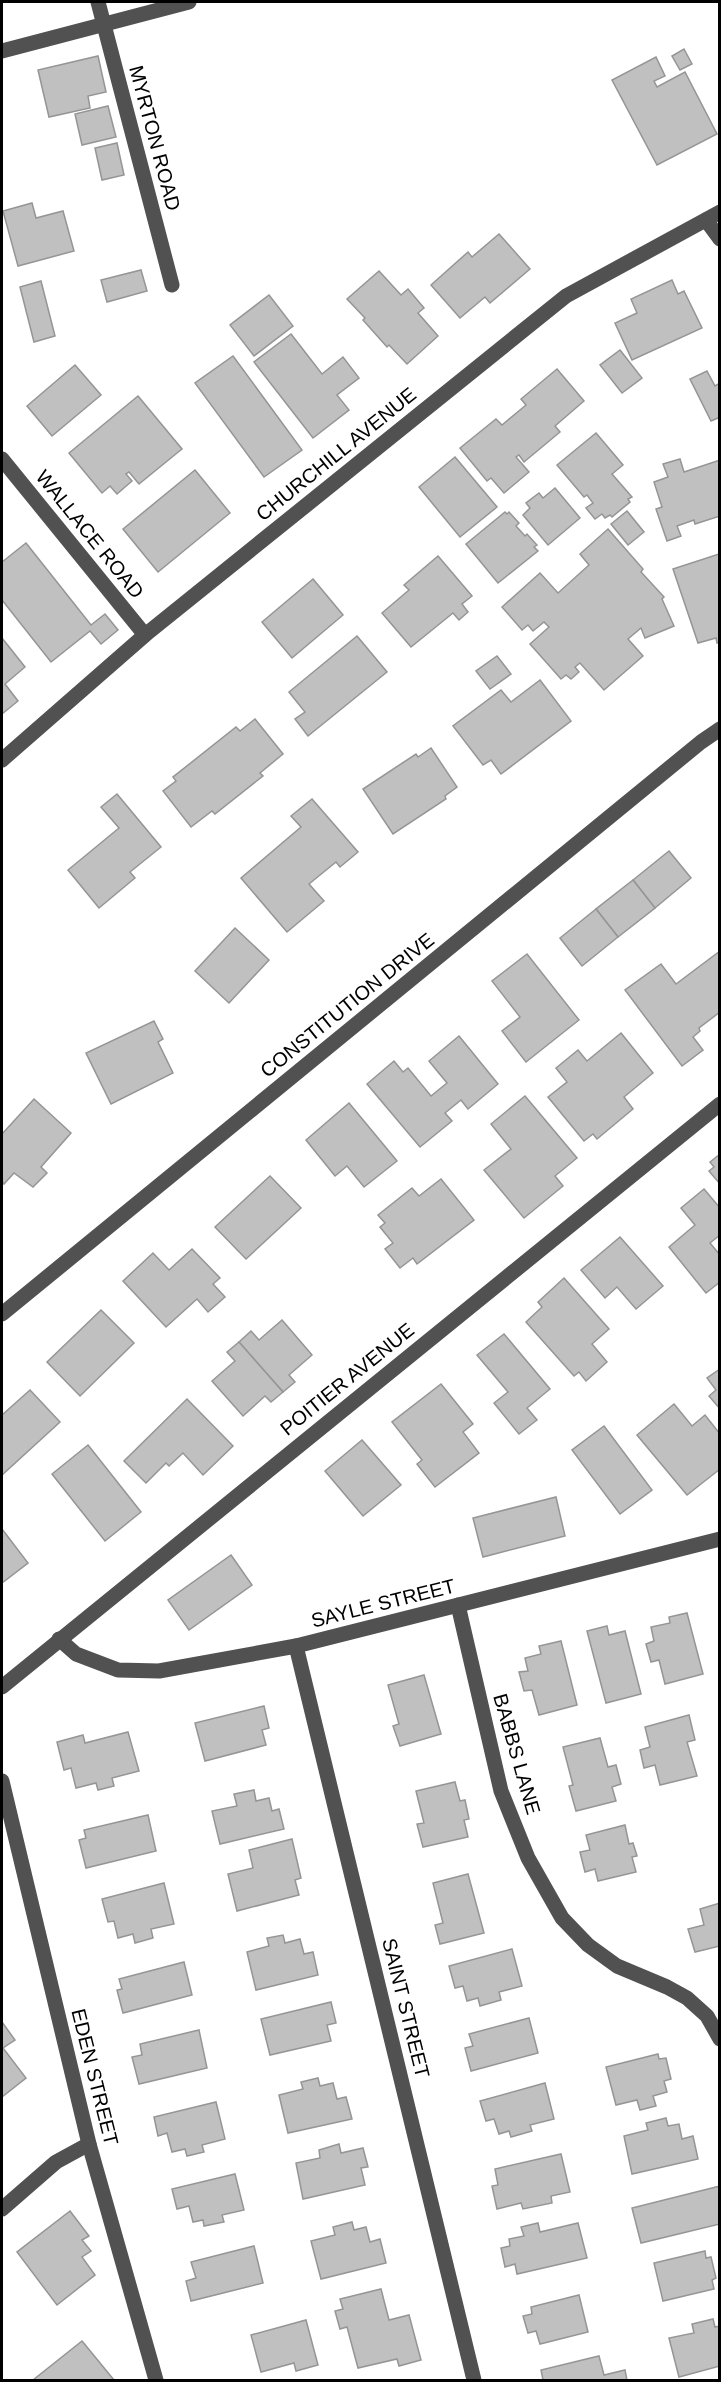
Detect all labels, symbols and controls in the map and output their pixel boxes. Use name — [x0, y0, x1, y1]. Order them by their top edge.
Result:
street label: MYRTON ROAD — [125, 63, 185, 213]
street label: CHURCHILL AVENUE — [252, 383, 420, 525]
street label: WALLACE ROAD — [32, 466, 148, 602]
street label: CONSTITUTION DRIVE — [256, 928, 438, 1082]
street label: POITIER AVENUE — [276, 1318, 418, 1440]
street label: SAYLE STREET — [309, 1574, 457, 1632]
street label: BABBS LANE — [489, 1691, 545, 1817]
street label: SAINT STREET — [378, 1936, 434, 2080]
street label: EDEN STREET — [67, 2006, 123, 2148]

